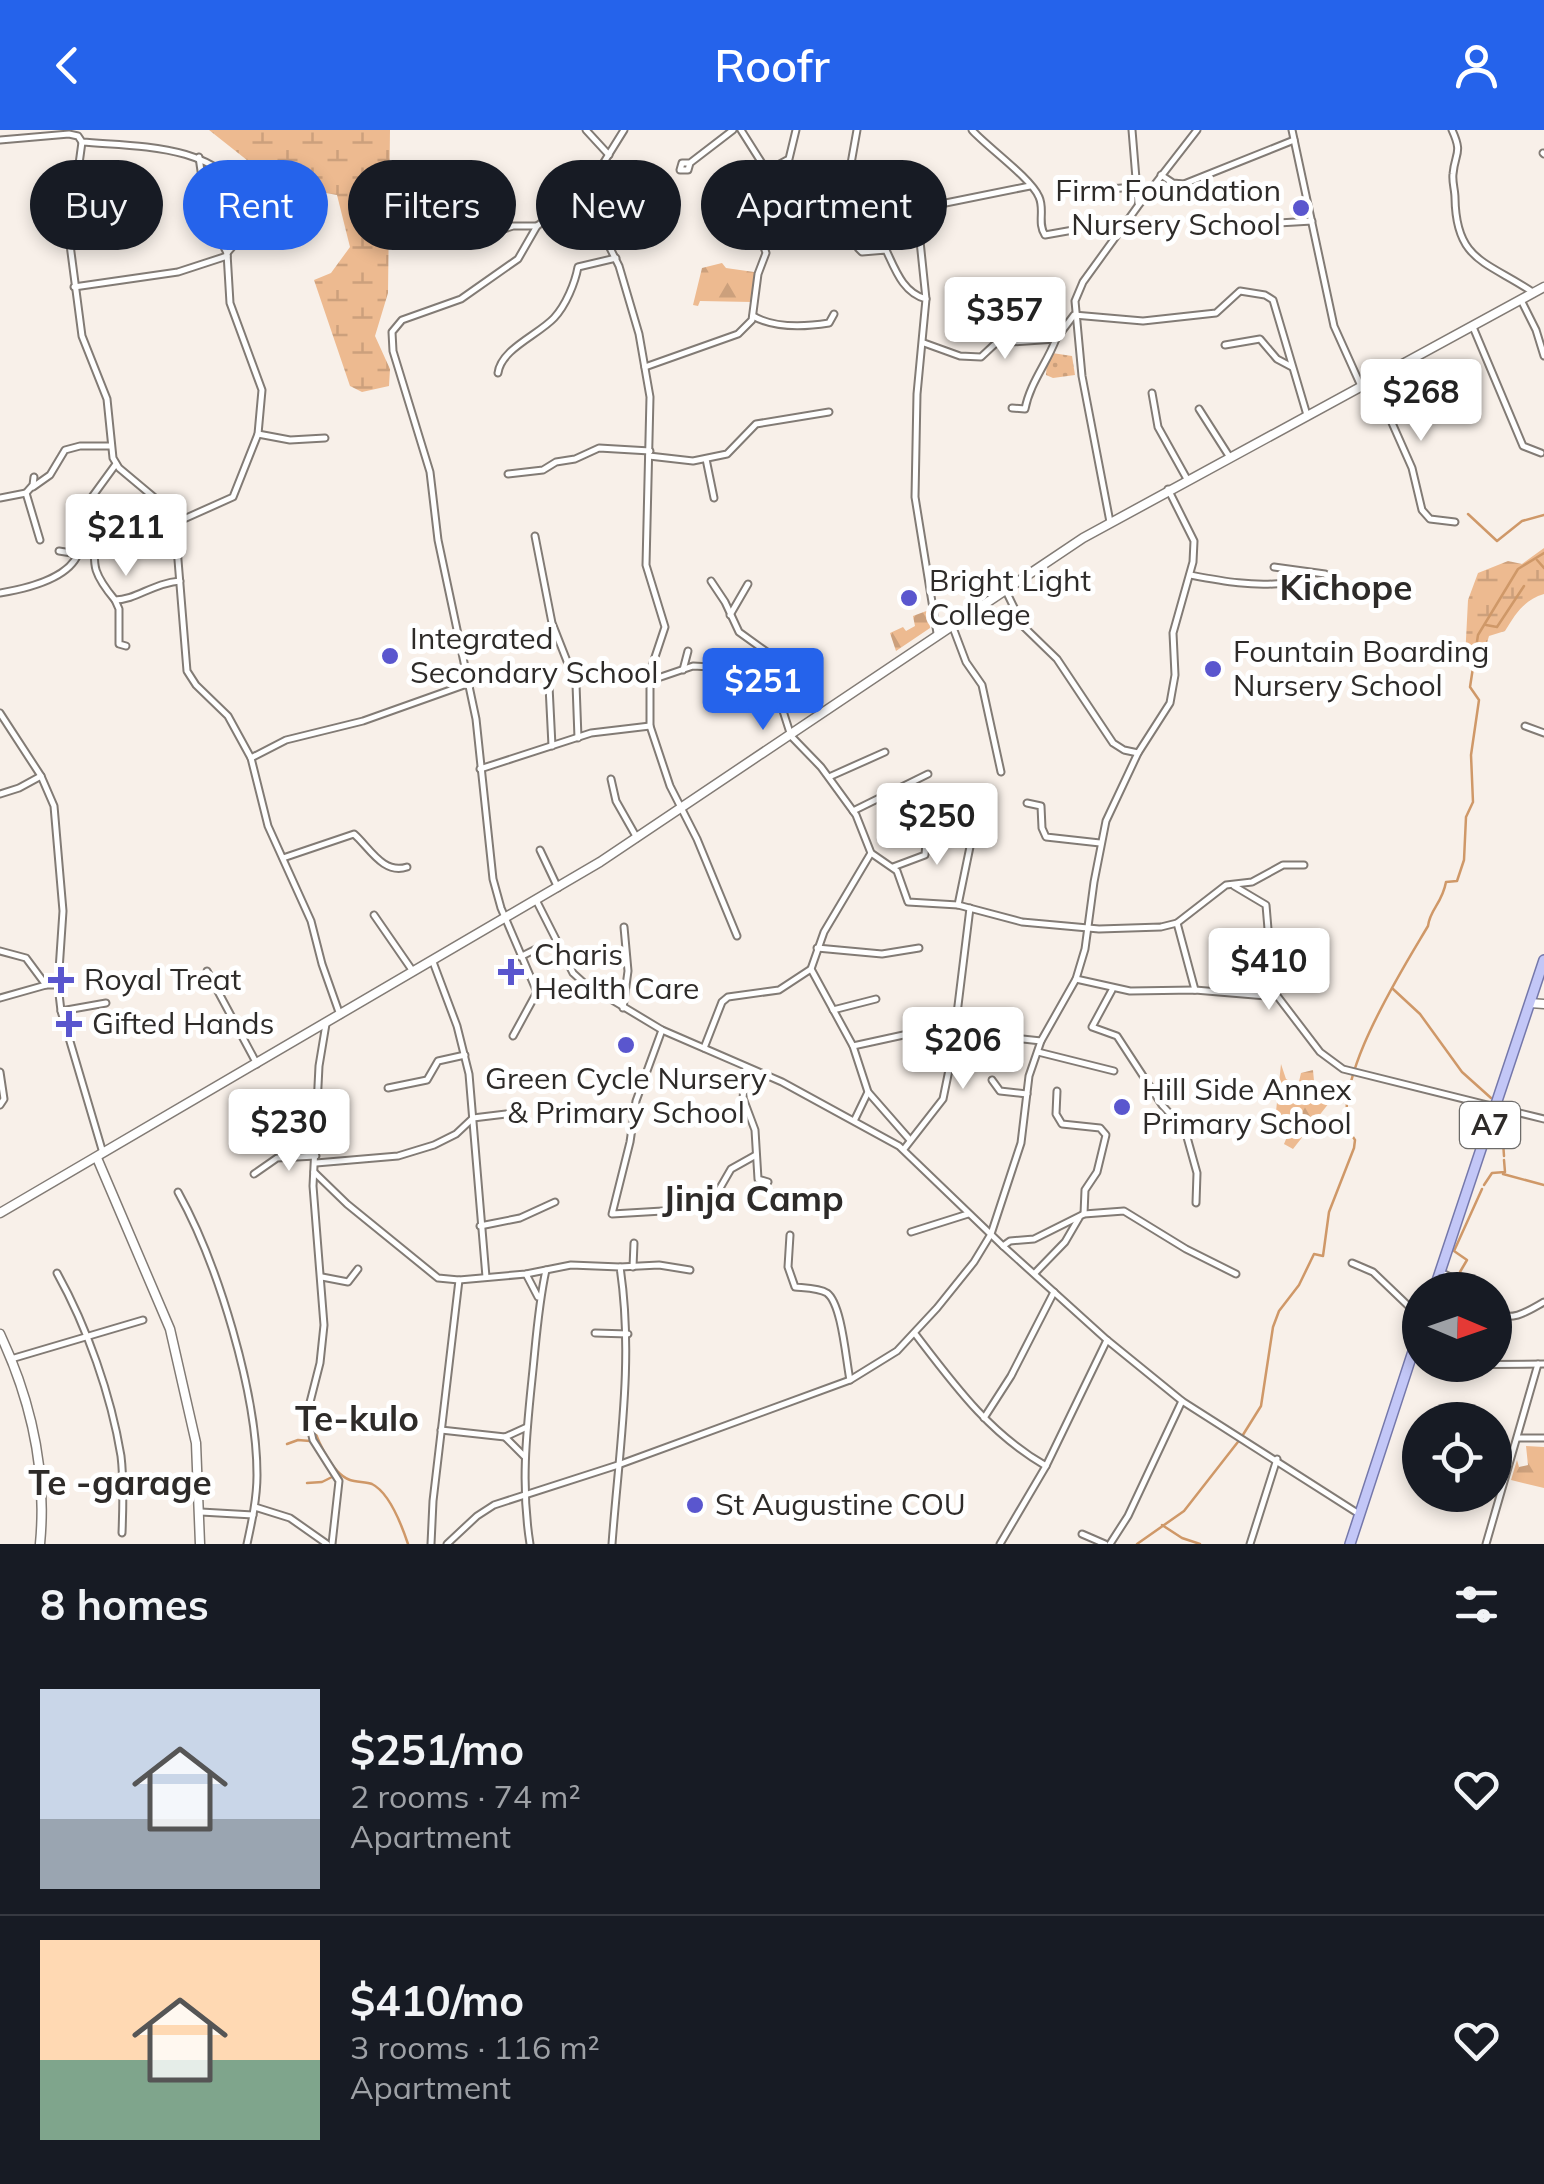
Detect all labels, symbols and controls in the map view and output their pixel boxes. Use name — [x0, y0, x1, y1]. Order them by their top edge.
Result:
text: Roofr — [714, 37, 830, 93]
icon: back — [40, 38, 95, 93]
icon: person — [1449, 38, 1504, 93]
chip: Buy — [30, 160, 163, 250]
chip: Rent — [183, 160, 328, 250]
chip: Filters — [348, 160, 516, 250]
chip: New — [536, 160, 681, 250]
chip: Apartment — [701, 160, 947, 250]
place label: Firm Foundation Nursery School — [1055, 171, 1281, 243]
marker: Firm Foundation Nursery School — [1290, 197, 1312, 219]
pin: $357 — [946, 277, 1064, 362]
text: $357 — [967, 289, 1043, 329]
pin: $268 — [1362, 359, 1480, 444]
text: $268 — [1383, 371, 1459, 411]
pin: $211 — [67, 494, 185, 579]
text: $211 — [88, 506, 164, 546]
place label: Bright Light College — [929, 561, 1091, 633]
district label: Kichope — [1280, 565, 1412, 609]
marker: Bright Light College — [898, 587, 920, 609]
place label: Integrated Secondary School — [410, 619, 658, 691]
place label: Fountain Boarding Nursery School — [1233, 632, 1489, 704]
marker: Integrated Secondary School — [379, 645, 401, 667]
pin: $251 — [704, 648, 822, 733]
marker: Fountain Boarding Nursery School — [1202, 658, 1224, 680]
text: $251 — [725, 660, 801, 700]
pin: $250 — [878, 783, 996, 868]
text: $250 — [899, 795, 975, 835]
pin: $410 — [1210, 928, 1328, 1013]
place label: Charis Health Care — [534, 935, 699, 1007]
text: $410 — [1231, 940, 1307, 980]
marker: Charis Health Care — [498, 959, 524, 985]
place label: Royal Treat — [84, 960, 241, 998]
marker: Royal Treat — [48, 967, 74, 993]
place label: Gifted Hands — [92, 1004, 274, 1042]
pin: $206 — [904, 1007, 1022, 1092]
marker: Gifted Hands — [56, 1011, 82, 1037]
text: $206 — [925, 1019, 1001, 1059]
marker: Green Cycle Nursery & Primary School — [615, 1034, 637, 1056]
place label: Green Cycle Nursery & Primary School — [485, 1059, 767, 1131]
place label: Hill Side Annex Primary School — [1142, 1070, 1352, 1142]
pin: $230 — [230, 1089, 348, 1174]
marker: Hill Side Annex Primary School — [1111, 1096, 1133, 1118]
text: $230 — [251, 1101, 327, 1141]
road number: A7 — [1460, 1102, 1520, 1148]
district label: Jinja Camp — [662, 1176, 844, 1220]
north arrow — [1402, 1272, 1512, 1382]
map controls — [1402, 1272, 1512, 1512]
district label: Te-kulo — [295, 1396, 419, 1440]
button: locate — [1402, 1402, 1512, 1512]
district label: Te -garage — [28, 1460, 212, 1504]
place label: St Augustine COU — [715, 1485, 966, 1523]
marker: St Augustine COU — [684, 1494, 706, 1516]
icon: filters — [1449, 1577, 1504, 1632]
text: 8 homes — [40, 1578, 209, 1631]
text: $251/mo — [350, 1723, 524, 1776]
icon: home — [120, 1729, 240, 1849]
icon: heart — [1449, 1762, 1504, 1817]
text: 2 rooms · 74 m² — [350, 1776, 581, 1816]
text: Apartment — [350, 1816, 511, 1856]
text: $410/mo — [350, 1974, 524, 2027]
icon: home — [120, 1980, 240, 2100]
icon: heart — [1449, 2013, 1504, 2068]
text: 3 rooms · 116 m² — [350, 2027, 600, 2067]
text: Apartment — [350, 2067, 511, 2107]

